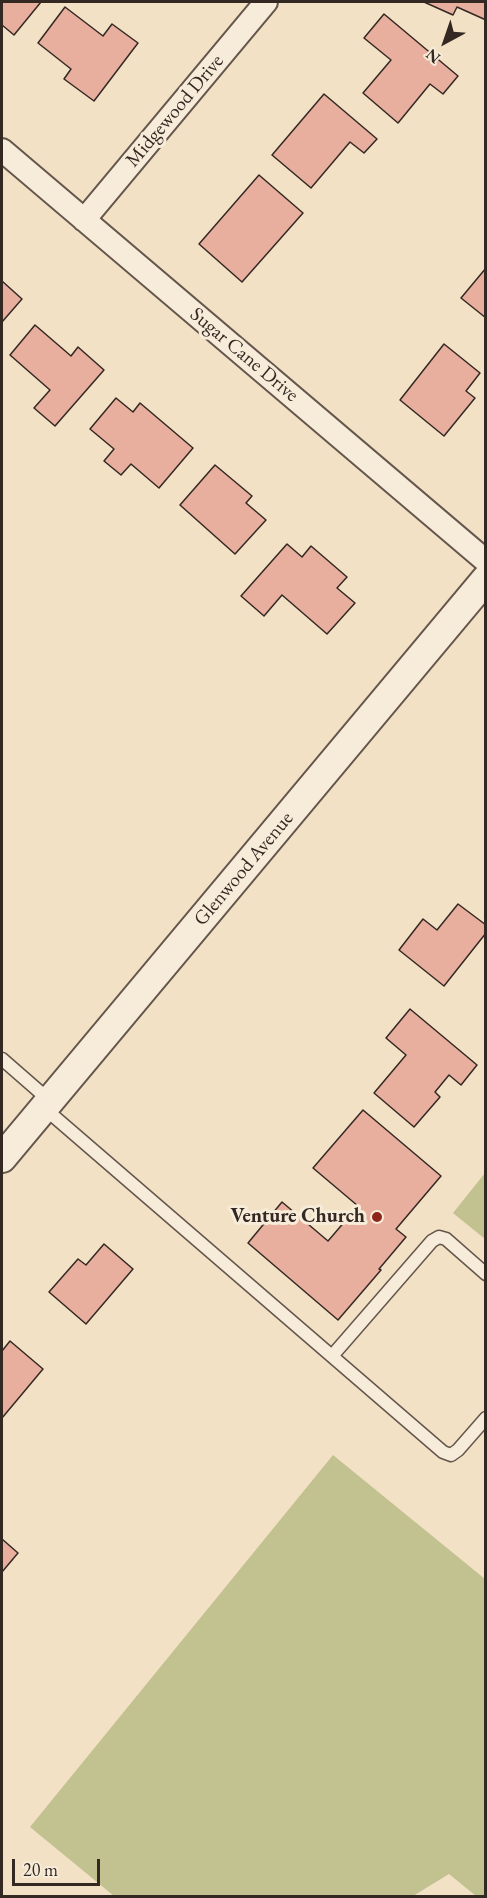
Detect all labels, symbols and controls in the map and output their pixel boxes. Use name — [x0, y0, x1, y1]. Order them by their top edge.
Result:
north arrow — [415, 12, 475, 72]
text: N — [421, 44, 445, 68]
street label: Midgewood Drive — [121, 50, 229, 172]
street label: Sugar Cane Drive — [185, 303, 303, 407]
street label: Glenwood Avenue — [189, 807, 299, 931]
place label: Venture Church — [231, 1205, 365, 1229]
marker: Venture Church — [370, 1210, 384, 1224]
scale bar — [15, 1847, 104, 1885]
text: 20 m — [23, 1858, 58, 1881]

